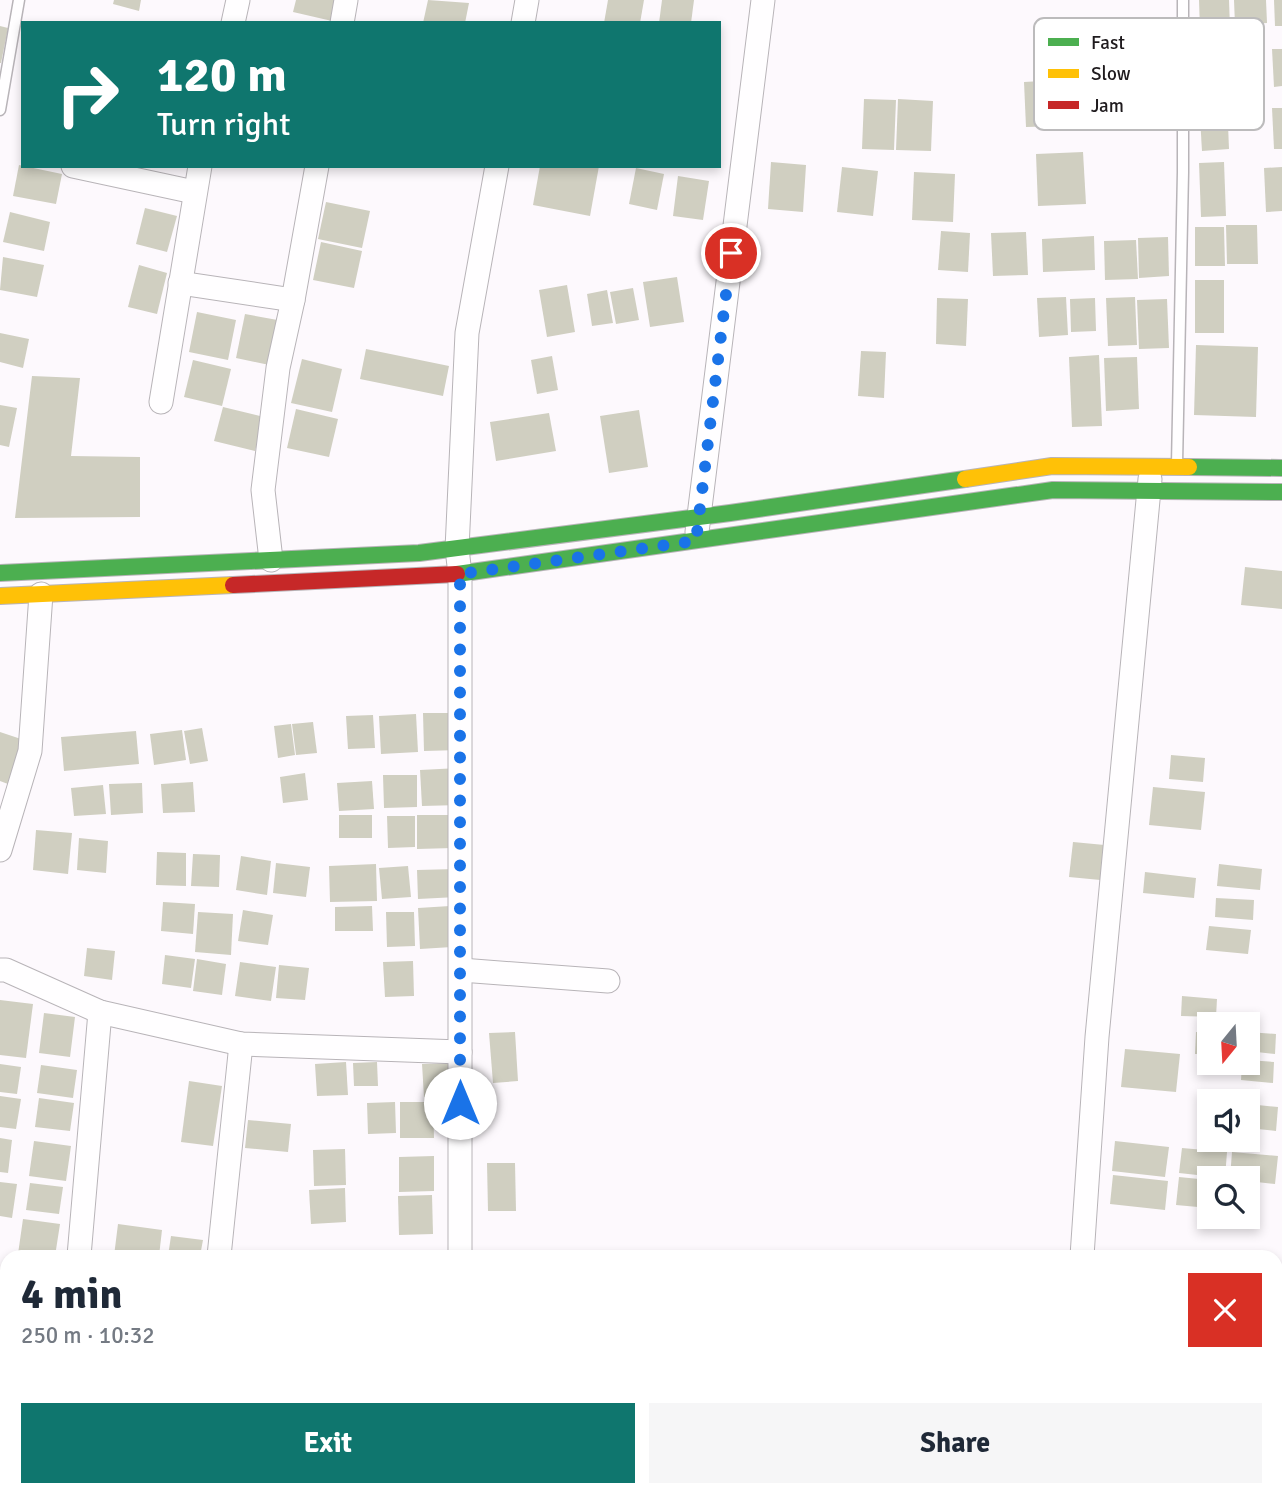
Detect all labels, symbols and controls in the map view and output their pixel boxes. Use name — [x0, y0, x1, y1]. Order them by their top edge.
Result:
legend — [1034, 18, 1264, 130]
text: Fast — [1091, 31, 1125, 55]
text: 120 m — [157, 45, 287, 105]
icon: right — [42, 49, 133, 140]
text: Slow — [1091, 62, 1131, 86]
text: Jam — [1091, 94, 1124, 118]
text: Turn right — [157, 105, 290, 144]
pin — [701, 223, 761, 283]
icon: arrive — [712, 234, 750, 272]
north arrow — [1197, 1012, 1260, 1074]
map controls — [1197, 1012, 1260, 1229]
position arrow — [423, 1066, 497, 1140]
button: sound — [1197, 1089, 1260, 1152]
button: search — [1197, 1166, 1260, 1229]
text: 4 min — [21, 1269, 122, 1320]
button: close — [1188, 1273, 1262, 1347]
text: 250 m · 10:32 — [21, 1321, 155, 1350]
button: Exit — [21, 1403, 635, 1483]
button: Share — [649, 1403, 1262, 1483]

